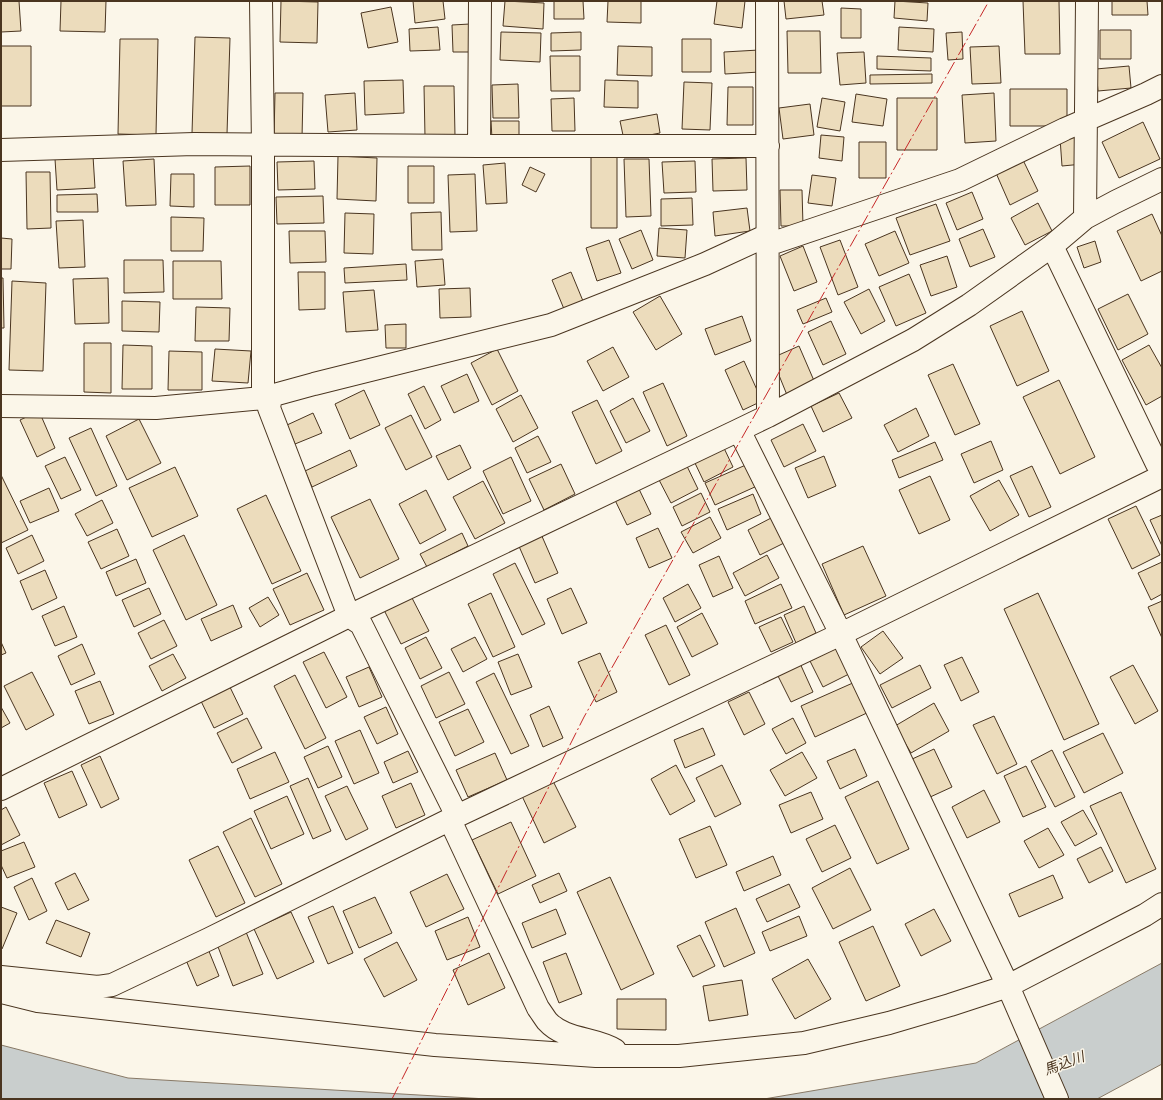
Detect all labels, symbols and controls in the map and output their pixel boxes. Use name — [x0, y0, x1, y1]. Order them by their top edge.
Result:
water label: 馬込川 — [1041, 1047, 1089, 1079]

